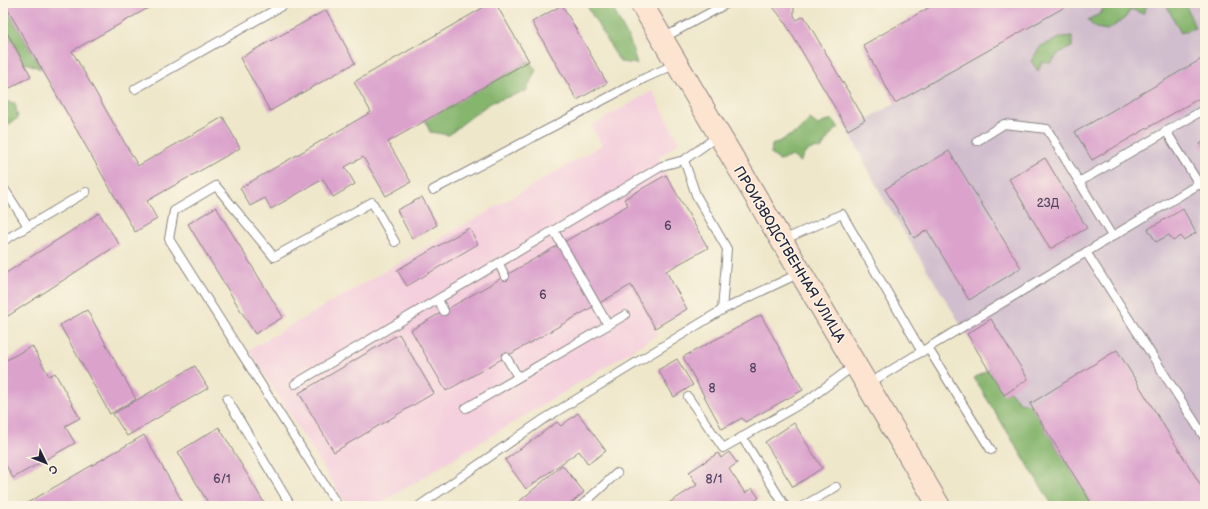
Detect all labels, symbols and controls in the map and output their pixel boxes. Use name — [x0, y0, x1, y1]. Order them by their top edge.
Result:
street label: ПРОИЗВОДСТВЕННАЯ УЛИЦА — [730, 163, 849, 346]
house number: 23Д — [1037, 196, 1060, 211]
house number: 6 — [664, 219, 672, 234]
house number: 6 — [539, 288, 547, 303]
house number: 8 — [750, 361, 757, 376]
house number: 8 — [709, 381, 716, 396]
north arrow — [26, 443, 66, 483]
text: С — [45, 462, 60, 477]
house number: 6/1 — [213, 472, 231, 487]
house number: 8/1 — [705, 472, 723, 487]

